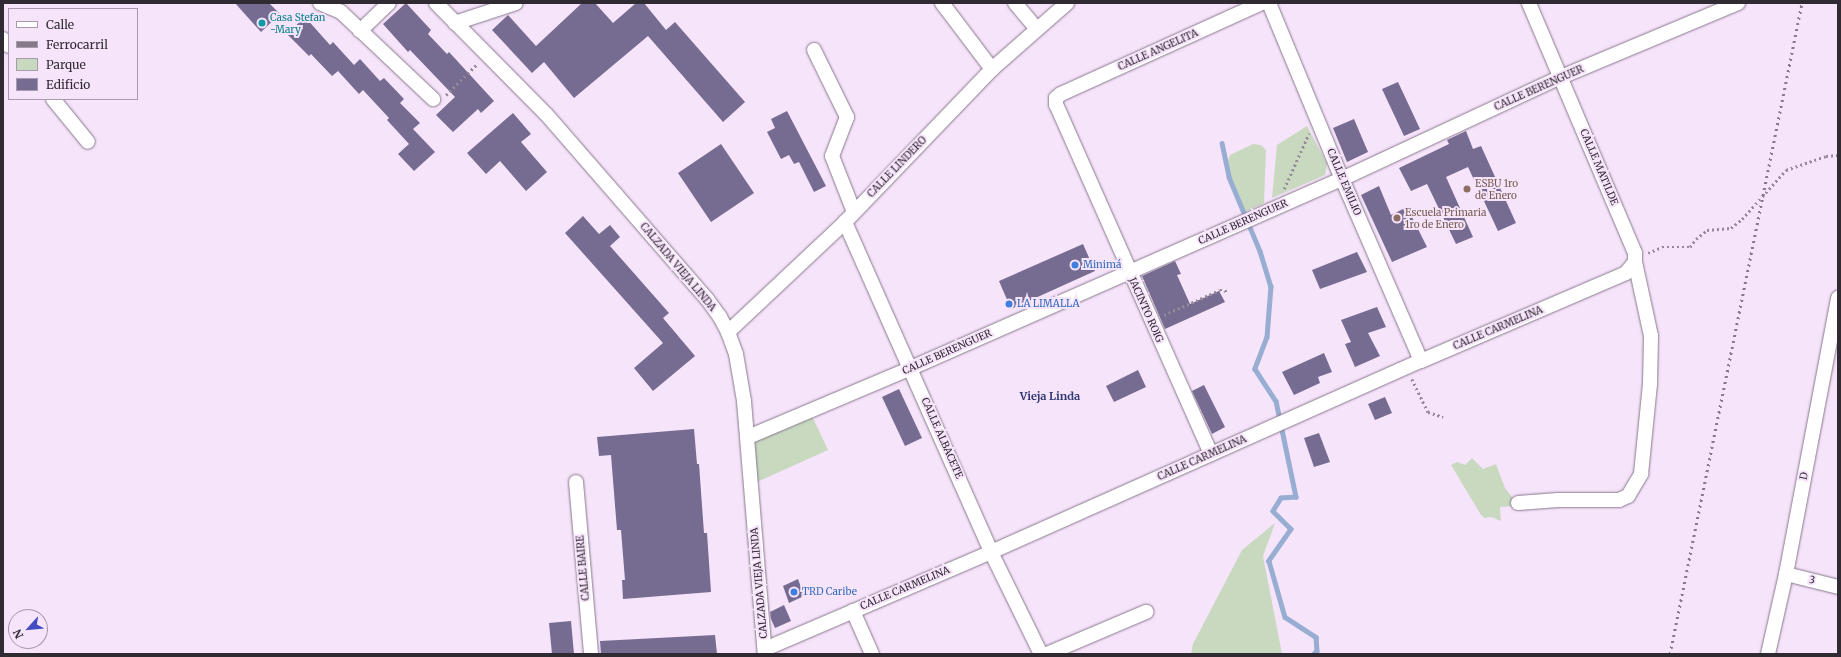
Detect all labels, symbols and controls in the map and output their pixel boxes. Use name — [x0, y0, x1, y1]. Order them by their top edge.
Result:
legend — [8, 8, 138, 100]
place label: Casa Stefan -Mary — [270, 11, 325, 34]
text: Calle — [46, 17, 74, 32]
marker: Casa Stefan -Mary — [257, 18, 267, 28]
street label: CALLE ANGELITA — [1116, 27, 1200, 73]
text: Ferrocarril — [46, 37, 108, 52]
text: Parque — [46, 57, 86, 72]
street label: CALLE BERENGUER — [1492, 63, 1586, 113]
text: Edificio — [46, 77, 90, 92]
street label: CALLE MATILDE — [1578, 127, 1620, 207]
street label: CALLE LINDERO — [865, 134, 929, 200]
street label: CALLE EMILIO — [1325, 147, 1363, 217]
place label: ESBU 1ro de Enero — [1475, 177, 1518, 200]
marker: ESBU 1ro de Enero — [1462, 184, 1472, 194]
street label: CALLE BERENGUER — [1196, 197, 1290, 247]
place label: Escuela Primaria 1ro de Enero — [1405, 206, 1486, 230]
marker: Escuela Primaria 1ro de Enero — [1392, 213, 1402, 223]
street label: CALZADA VIEJA LINDA — [638, 220, 718, 314]
place label: Minimá — [1083, 259, 1121, 271]
marker: Minimá — [1070, 260, 1080, 270]
street label: JACINTO ROIG — [1126, 276, 1166, 344]
place label: LA LIMALLA — [1017, 298, 1080, 310]
marker: LA LIMALLA — [1004, 299, 1014, 309]
street label: CALLE CARMELINA — [1451, 304, 1545, 352]
street label: CALLE BERENGUER — [900, 327, 994, 377]
district label: Vieja Linda — [1020, 389, 1080, 403]
street label: CALLE ALBACETE — [919, 396, 965, 480]
street label: CALLE CARMELINA — [1156, 433, 1248, 483]
street label: D — [1797, 471, 1811, 481]
street label: CALZADA VIEJA LINDA — [748, 527, 770, 639]
street label: CALLE BAIRE — [574, 535, 592, 601]
street label: CALLE CARMELINA — [858, 564, 952, 612]
street label: 3 — [1808, 573, 1816, 587]
place label: TRD Caribe — [802, 586, 857, 598]
marker: TRD Caribe — [789, 587, 799, 597]
north arrow — [8, 609, 48, 649]
text: N — [10, 627, 26, 641]

